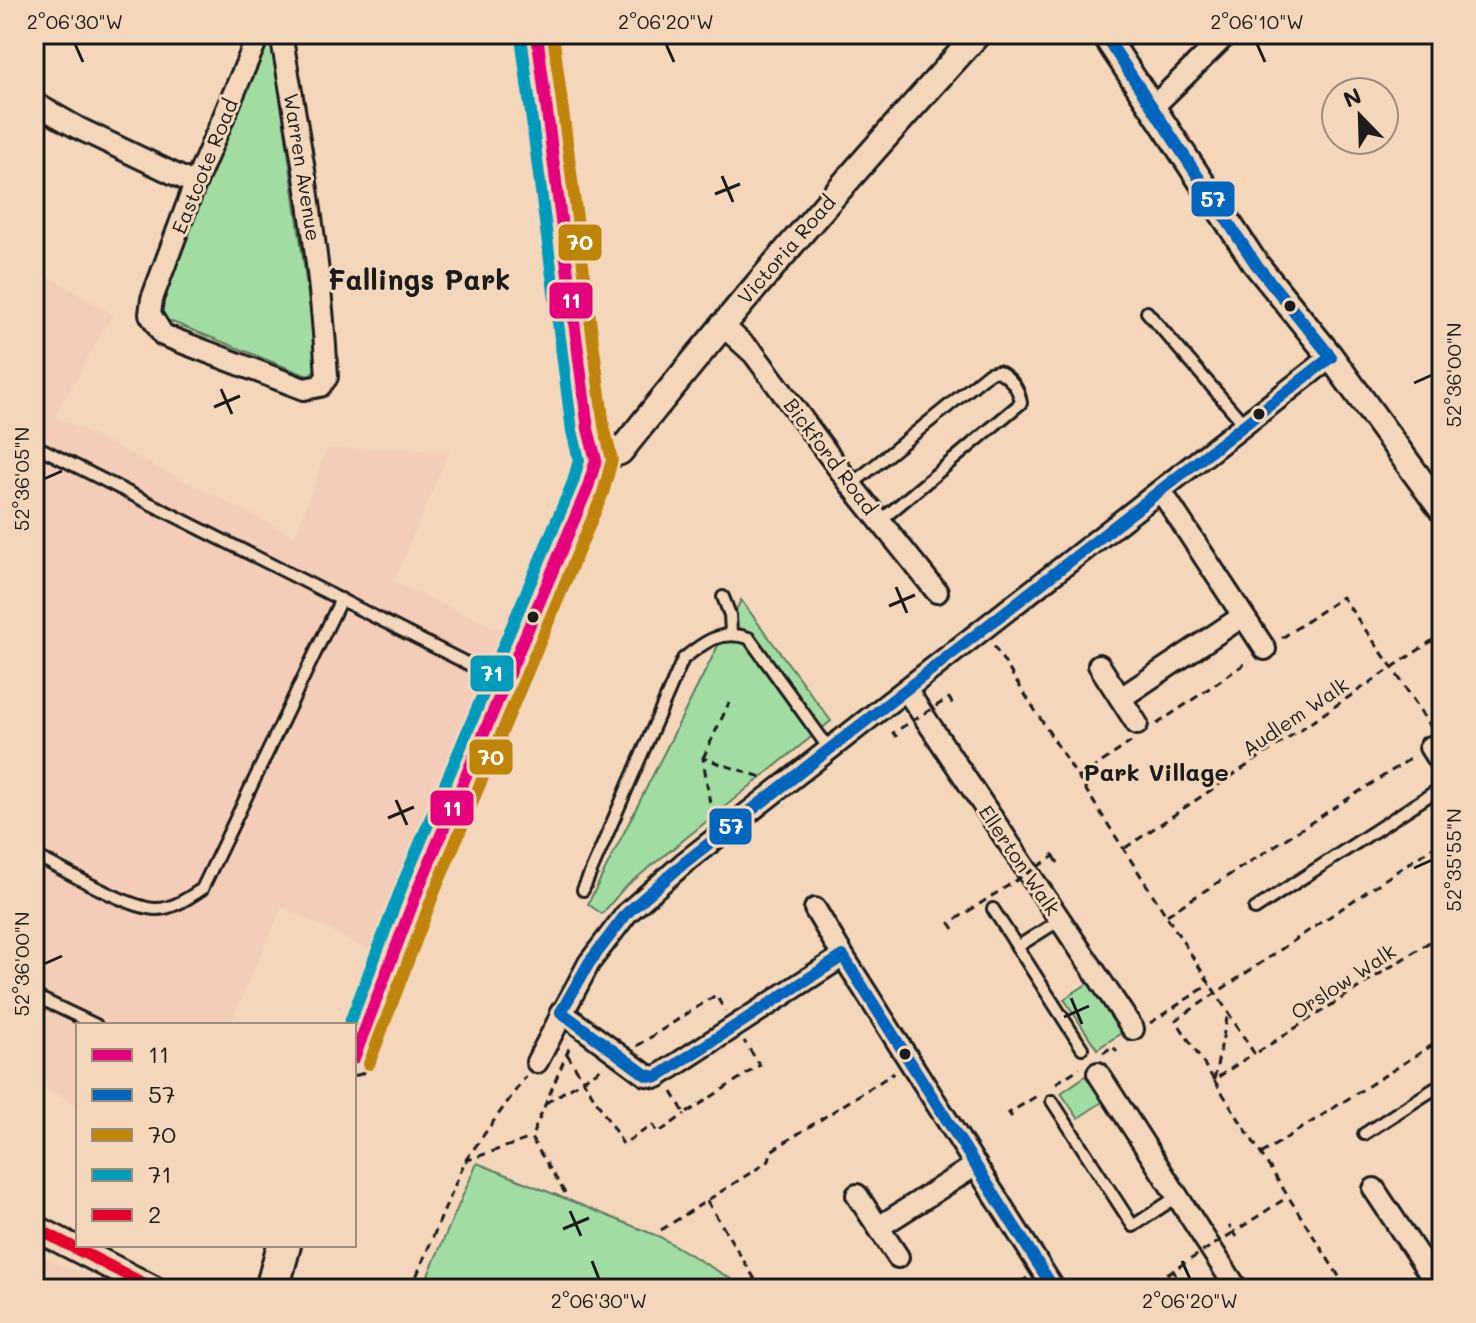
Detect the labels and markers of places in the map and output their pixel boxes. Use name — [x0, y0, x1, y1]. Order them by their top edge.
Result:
unlabelled marker — [1282, 298, 1298, 314]
unlabelled marker — [1251, 406, 1267, 422]
unlabelled marker — [525, 609, 541, 625]
unlabelled marker — [897, 1046, 913, 1062]

